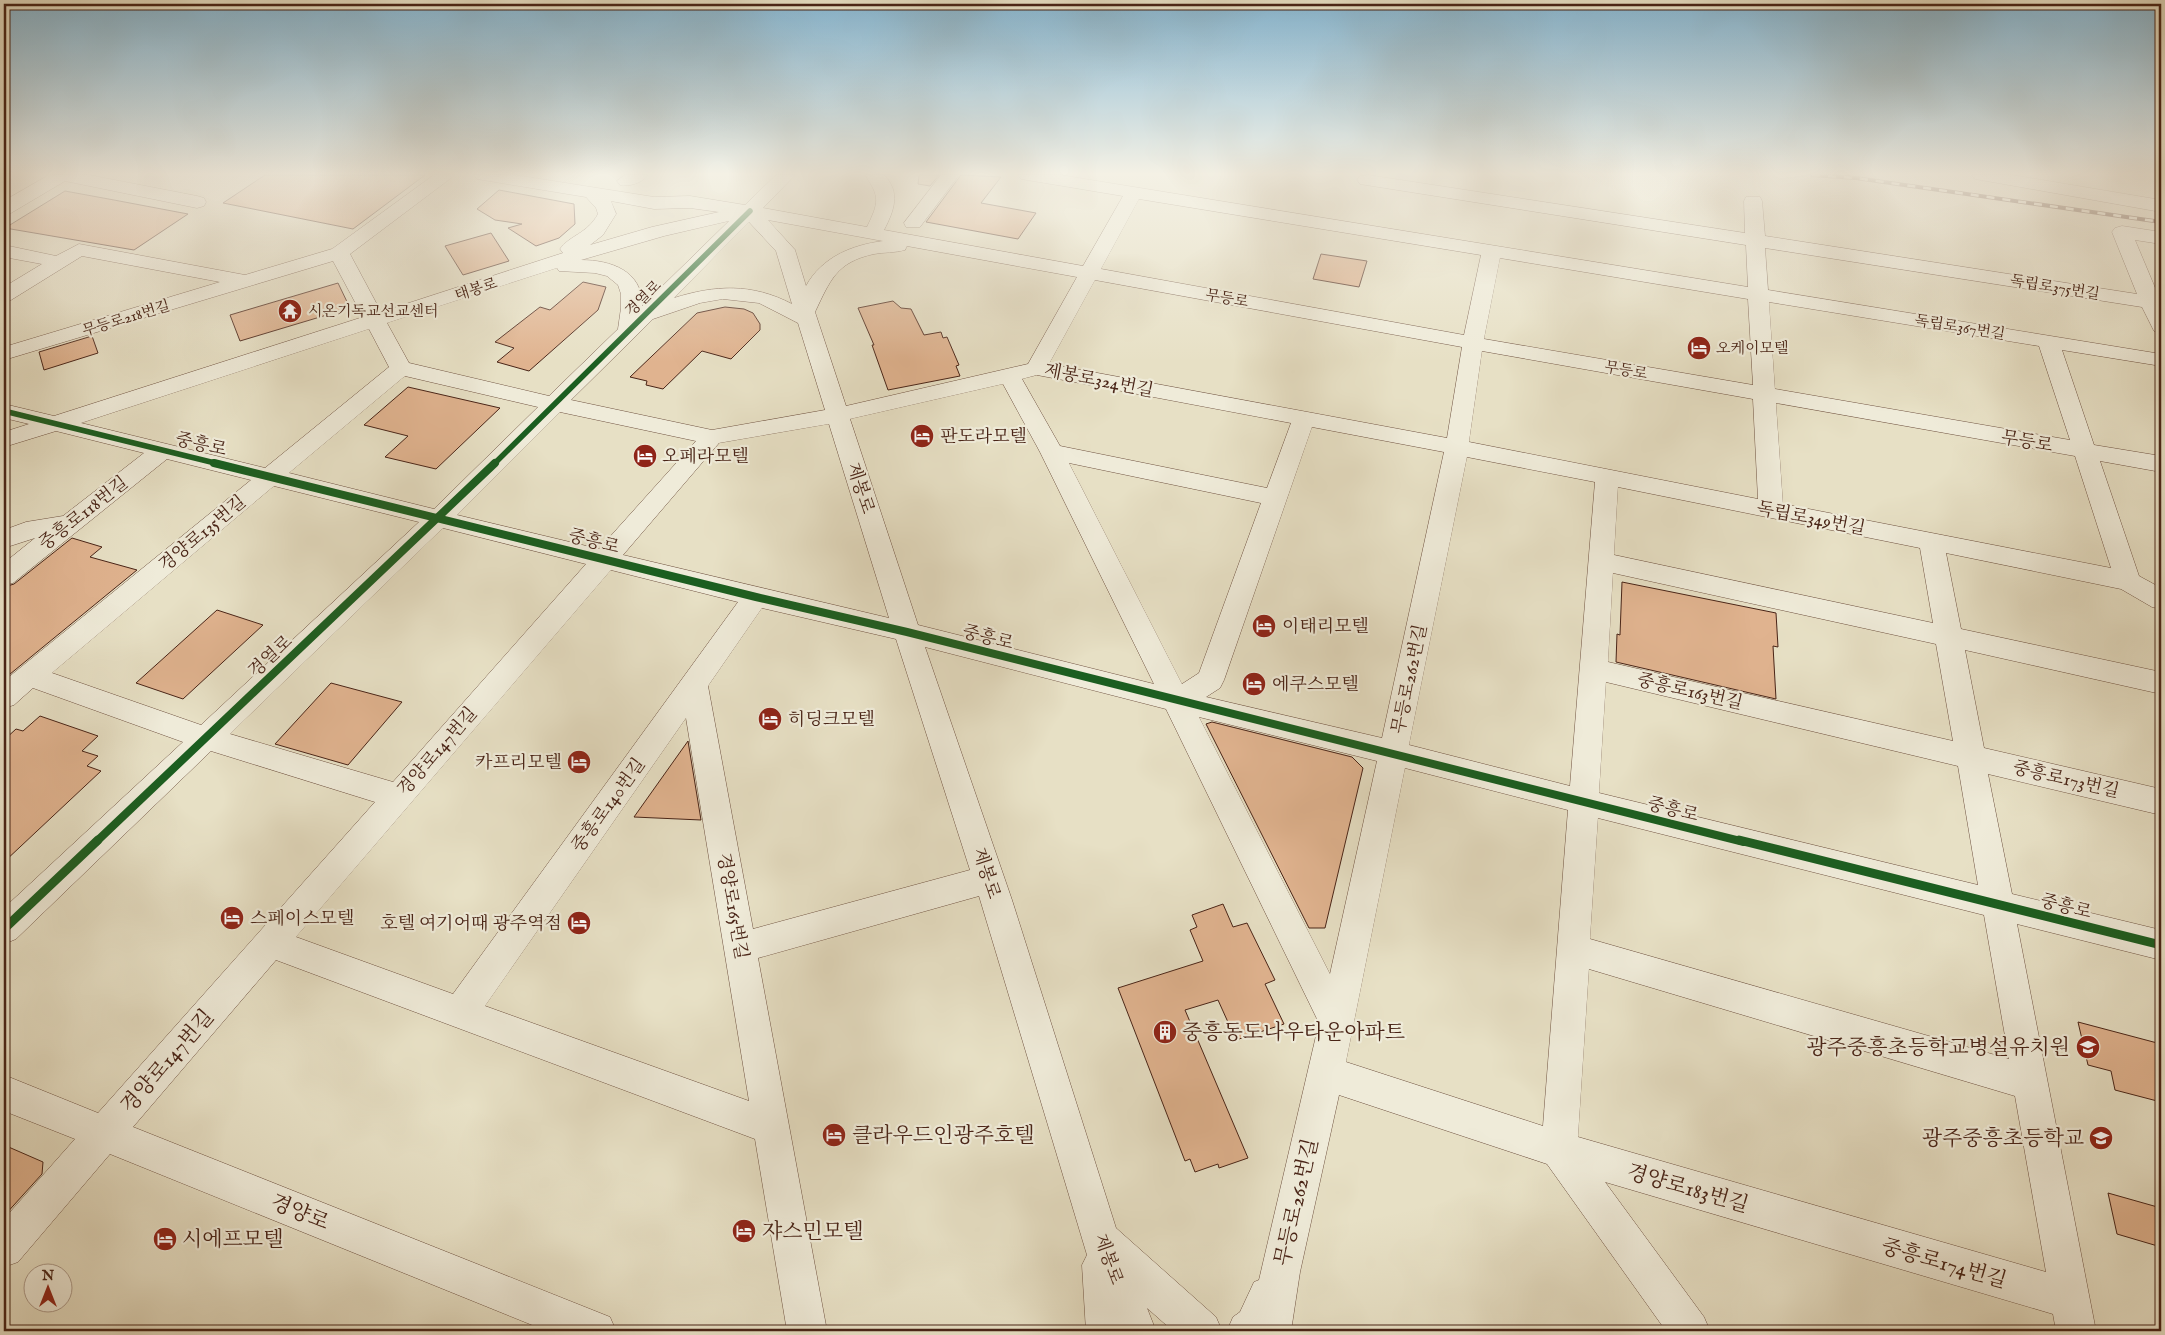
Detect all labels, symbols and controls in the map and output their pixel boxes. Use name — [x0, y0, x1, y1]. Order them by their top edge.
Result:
street label: 독립로375번길 — [2009, 271, 2101, 304]
street label: 태봉로 — [453, 274, 500, 305]
street label: 경열로 — [621, 276, 666, 320]
street label: 무등로 — [1204, 285, 1250, 312]
street label: 무등로218번길 — [80, 296, 172, 341]
temple icon: 시온기독교선교센터 — [277, 298, 303, 324]
place label: 시온기독교선교센터 — [308, 302, 438, 321]
street label: 독립로367번길 — [1913, 311, 2007, 344]
hotel icon: 오케이모텔 — [1686, 335, 1712, 361]
place label: 오케이모텔 — [1716, 339, 1788, 358]
street label: 무등로 — [1603, 357, 1649, 384]
street label: 제봉로324번길 — [1042, 360, 1155, 403]
hotel icon: 판도라모텔 — [909, 423, 935, 449]
place label: 판도라모텔 — [940, 426, 1027, 449]
street label: 무등로 — [1999, 427, 2054, 458]
street label: 중흥로 — [173, 428, 229, 463]
hotel icon: 오페라모텔 — [632, 443, 658, 469]
place label: 오페라모텔 — [662, 446, 749, 469]
street label: 제봉로 — [841, 460, 879, 517]
street label: 중흥로118번길 — [35, 472, 133, 556]
street label: 경양로135번길 — [155, 491, 251, 577]
street label: 독립로349번길 — [1754, 498, 1867, 541]
street label: 중흥로 — [566, 525, 622, 560]
hotel icon: 이태리모텔 — [1251, 613, 1277, 639]
place label: 이태리모텔 — [1282, 616, 1369, 639]
street label: 중흥로 — [960, 621, 1016, 656]
street label: 무등로262번길 — [1388, 622, 1433, 736]
street label: 경열로 — [244, 631, 298, 683]
street label: 중흥로163번길 — [1634, 669, 1745, 716]
hotel icon: 에쿠스모텔 — [1241, 671, 1267, 697]
place label: 에쿠스모텔 — [1272, 674, 1359, 697]
street label: 경양로147번길 — [393, 703, 483, 801]
hotel icon: 히딩크모텔 — [757, 706, 783, 732]
place label: 히딩크모텔 — [788, 709, 875, 732]
hotel icon: 카프리모텔 — [566, 749, 592, 775]
place label: 카프리모텔 — [475, 752, 562, 775]
street label: 중흥로140번길 — [567, 754, 651, 858]
street label: 중흥로173번길 — [2010, 757, 2121, 804]
street label: 중흥로 — [1645, 793, 1701, 828]
street label: 제봉로 — [967, 845, 1005, 902]
street label: 경양로165번길 — [711, 851, 752, 961]
street label: 중흥로 — [2038, 890, 2094, 925]
hotel icon: 스페이스모텔 — [219, 905, 245, 931]
place label: 스페이스모텔 — [250, 908, 354, 931]
hotel icon: 호텔 여기어때 광주역점 — [566, 910, 592, 936]
place label: 호텔 여기어때 광주역점 — [380, 913, 562, 936]
street label: 경양로147번길 — [116, 1005, 221, 1119]
building icon: 중흥동도나우타운아파트 — [1152, 1019, 1178, 1045]
place label: 중흥동도나우타운아파트 — [1182, 1020, 1405, 1047]
school or university icon: 광주중흥초등학교병설유치원 — [2075, 1034, 2101, 1060]
place label: 광주중흥초등학교병설유치원 — [1806, 1035, 2070, 1062]
hotel icon: 클라우드인광주호텔 — [821, 1122, 847, 1148]
place label: 클라우드인광주호텔 — [852, 1123, 1035, 1150]
school or university icon: 광주중흥초등학교 — [2088, 1125, 2114, 1151]
place label: 광주중흥초등학교 — [1922, 1126, 2084, 1153]
street label: 무등로262번길 — [1270, 1136, 1325, 1269]
street label: 경양로183번길 — [1624, 1159, 1752, 1220]
street label: 경양로 — [266, 1189, 333, 1237]
hotel icon: 쟈스민모텔 — [731, 1218, 757, 1244]
place label: 쟈스민모텔 — [762, 1219, 863, 1246]
hotel icon: 시에프모텔 — [152, 1226, 178, 1252]
place label: 시에프모텔 — [182, 1227, 283, 1254]
street label: 제봉로 — [1088, 1231, 1127, 1288]
street label: 중흥로174번길 — [1878, 1234, 2009, 1295]
north arrow — [22, 1262, 72, 1312]
text: N — [41, 1267, 54, 1285]

